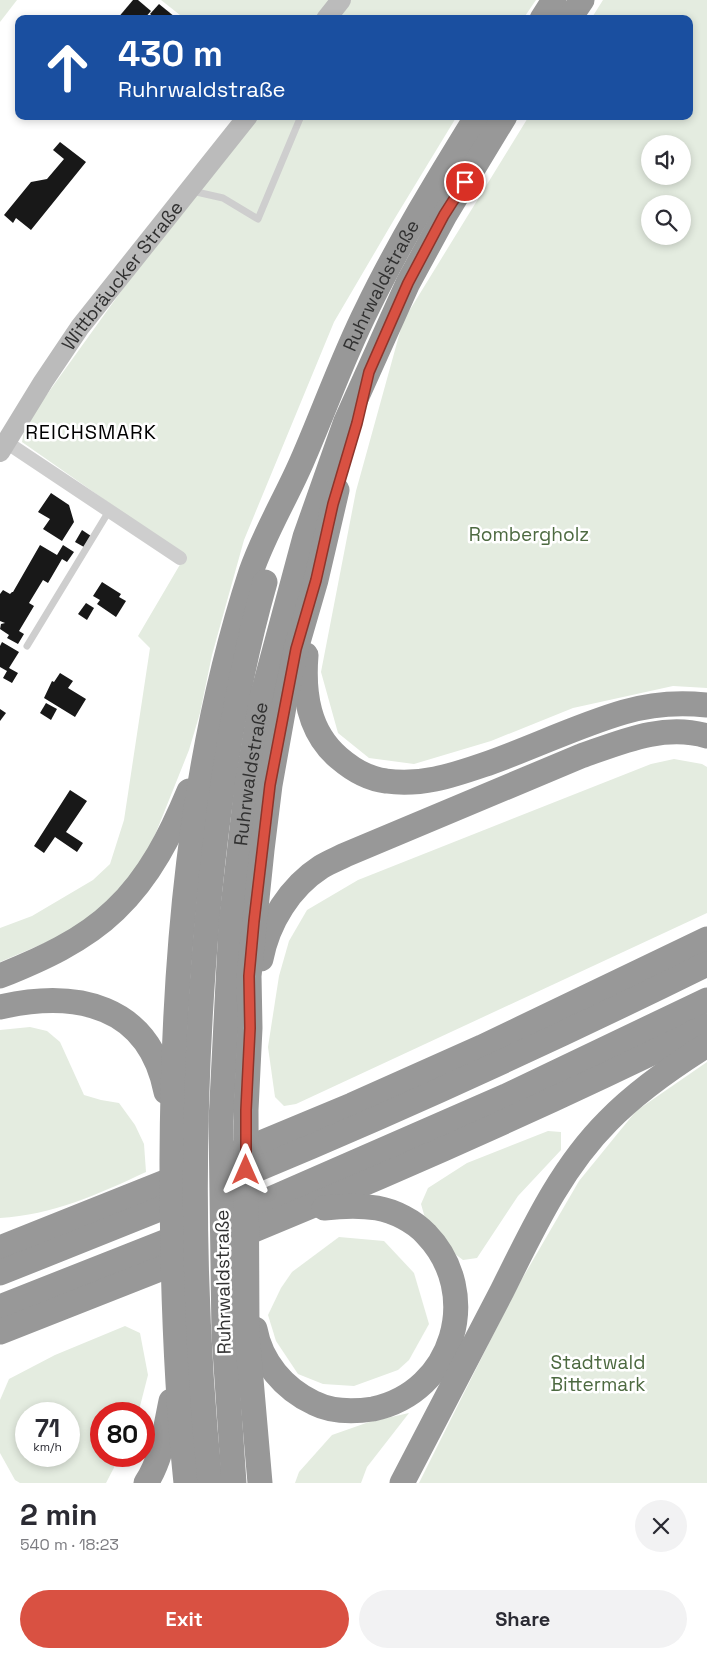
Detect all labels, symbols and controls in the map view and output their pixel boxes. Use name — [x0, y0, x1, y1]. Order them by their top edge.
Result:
text: 430 m — [118, 32, 223, 76]
icon: ahead — [35, 35, 100, 100]
text: Ruhrwaldstraße — [118, 75, 286, 103]
map controls — [641, 135, 691, 245]
button: sound — [641, 135, 691, 185]
pin — [444, 161, 486, 203]
icon: arrive — [451, 168, 479, 196]
street label: Wittbräucker Straße — [56, 195, 188, 355]
button: search — [641, 195, 691, 245]
street label: Ruhrwaldstraße — [337, 215, 425, 355]
district label: REICHSMARK — [25, 419, 157, 445]
park label: Rombergholz — [469, 522, 589, 547]
street label: Ruhrwaldstraße — [228, 700, 273, 847]
position arrow — [219, 1143, 271, 1195]
street label: Ruhrwaldstraße — [209, 1209, 237, 1355]
park label: Stadtwald Bittermark — [550, 1350, 646, 1397]
speed limit sign: 80 — [90, 1402, 155, 1467]
text: 71 — [35, 1412, 60, 1444]
text: km/h — [33, 1439, 62, 1455]
text: 2 min — [20, 1495, 98, 1534]
button: close — [635, 1500, 687, 1552]
text: 540 m · 18:23 — [20, 1534, 119, 1555]
button: Exit — [20, 1590, 349, 1648]
button: Share — [359, 1590, 687, 1648]

